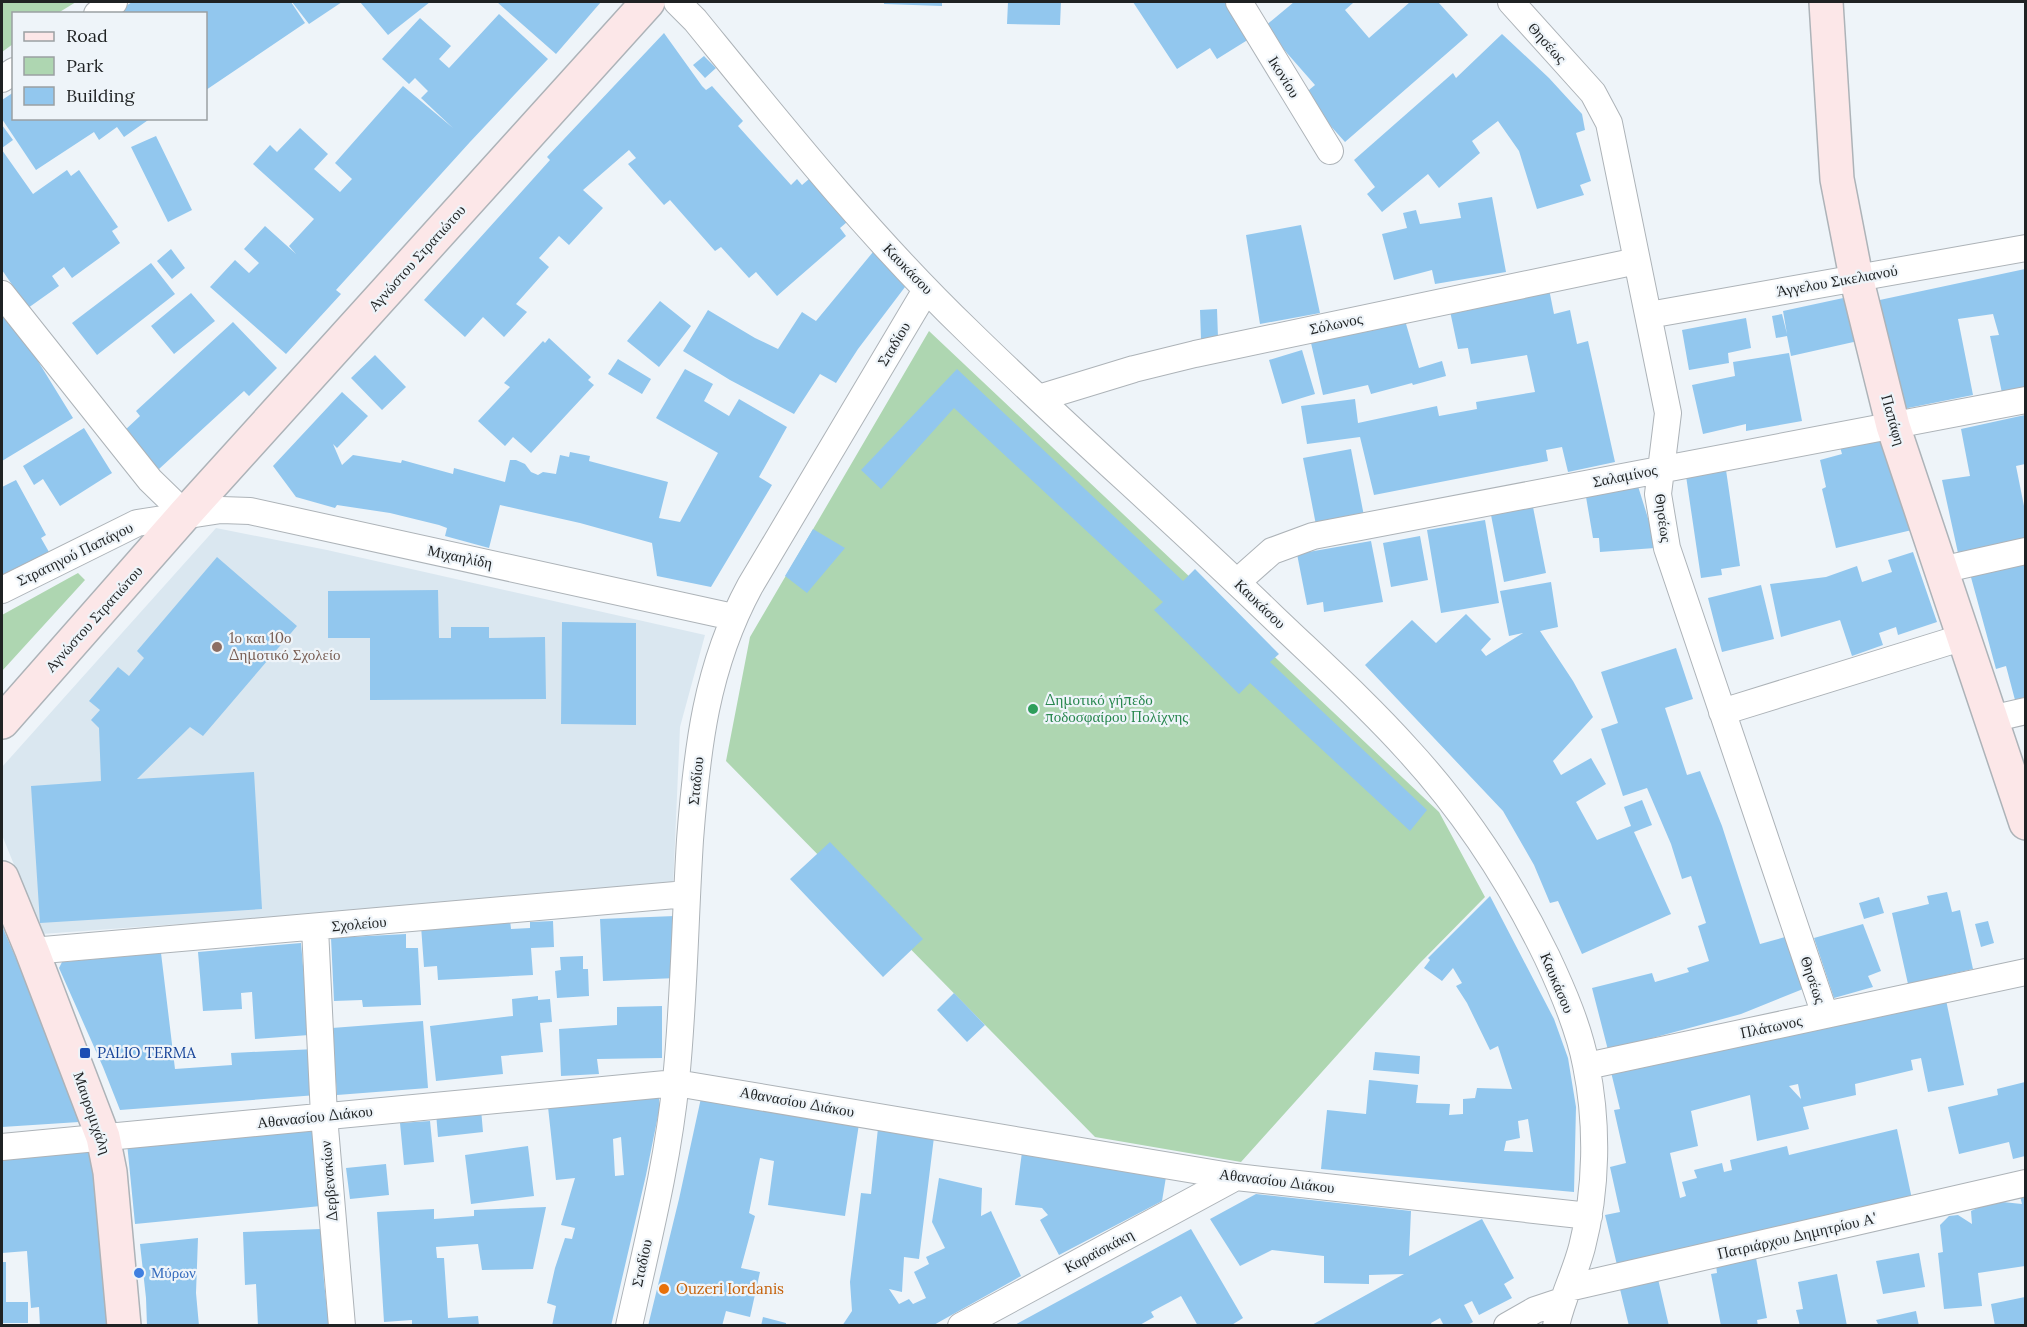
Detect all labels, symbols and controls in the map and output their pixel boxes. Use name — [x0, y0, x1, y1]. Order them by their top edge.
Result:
legend — [12, 12, 207, 120]
street label: Θησέως — [1524, 18, 1571, 67]
text: Road — [66, 24, 108, 47]
street label: Ικονίου — [1264, 52, 1305, 101]
text: Park — [66, 54, 104, 77]
text: Building — [66, 84, 136, 107]
street label: Αγνώστου Στρατιώτου — [364, 200, 469, 315]
street label: Καυκάσου — [879, 239, 937, 298]
street label: Άγγελου Σικελιανού — [1775, 261, 1899, 301]
street label: Σόλωνος — [1308, 309, 1364, 338]
street label: Σταδίου — [873, 318, 914, 369]
street label: Παπάφη — [1877, 392, 1910, 448]
street label: Σαλαμίνος — [1591, 460, 1659, 491]
street label: Θησέως — [1651, 492, 1676, 544]
street label: Στρατηγού Παπάγου — [14, 517, 136, 590]
street label: Μιχαηλίδη — [426, 540, 494, 573]
street label: Αγνώστου Στρατιώτου — [41, 561, 146, 676]
street label: Καυκάσου — [1231, 575, 1290, 633]
place label: 1ο και 10ο Δημοτικό Σχολείο — [229, 628, 340, 664]
marker: 1ο και 10ο Δημοτικό Σχολείο — [210, 640, 224, 654]
place label: Δημοτικό γήπεδο ποδοσφαίρου Πολίχνης — [1045, 690, 1188, 726]
marker: Δημοτικό γήπεδο ποδοσφαίρου Πολίχνης — [1026, 702, 1040, 716]
street label: Σταδίου — [684, 756, 707, 806]
street label: Σχολείου — [331, 912, 387, 935]
street label: Καυκάσου — [1536, 950, 1579, 1016]
street label: Θησέως — [1797, 954, 1830, 1006]
street label: Πλάτωνος — [1738, 1011, 1804, 1042]
place label: PALIO TERMA — [97, 1043, 197, 1062]
marker: PALIO TERMA — [78, 1046, 92, 1060]
street label: Μαυρομιχάλη — [69, 1069, 116, 1157]
street label: Αθανασίου Διάκου — [738, 1082, 856, 1121]
street label: Αθανασίου Διάκου — [256, 1101, 374, 1132]
street label: Δερβενακίων — [315, 1140, 341, 1222]
street label: Αθανασίου Διάκου — [1218, 1164, 1336, 1197]
street label: Πατριάρχου Δημητρίου Α' — [1715, 1208, 1878, 1263]
street label: Καραϊσκάκη — [1061, 1224, 1137, 1277]
street label: Σταδίου — [627, 1237, 656, 1289]
place label: Μύρων — [151, 1263, 196, 1282]
marker: Μύρων — [132, 1266, 146, 1280]
place label: Ouzeri Iordanis — [676, 1279, 784, 1298]
marker: Ouzeri Iordanis — [657, 1282, 671, 1296]

